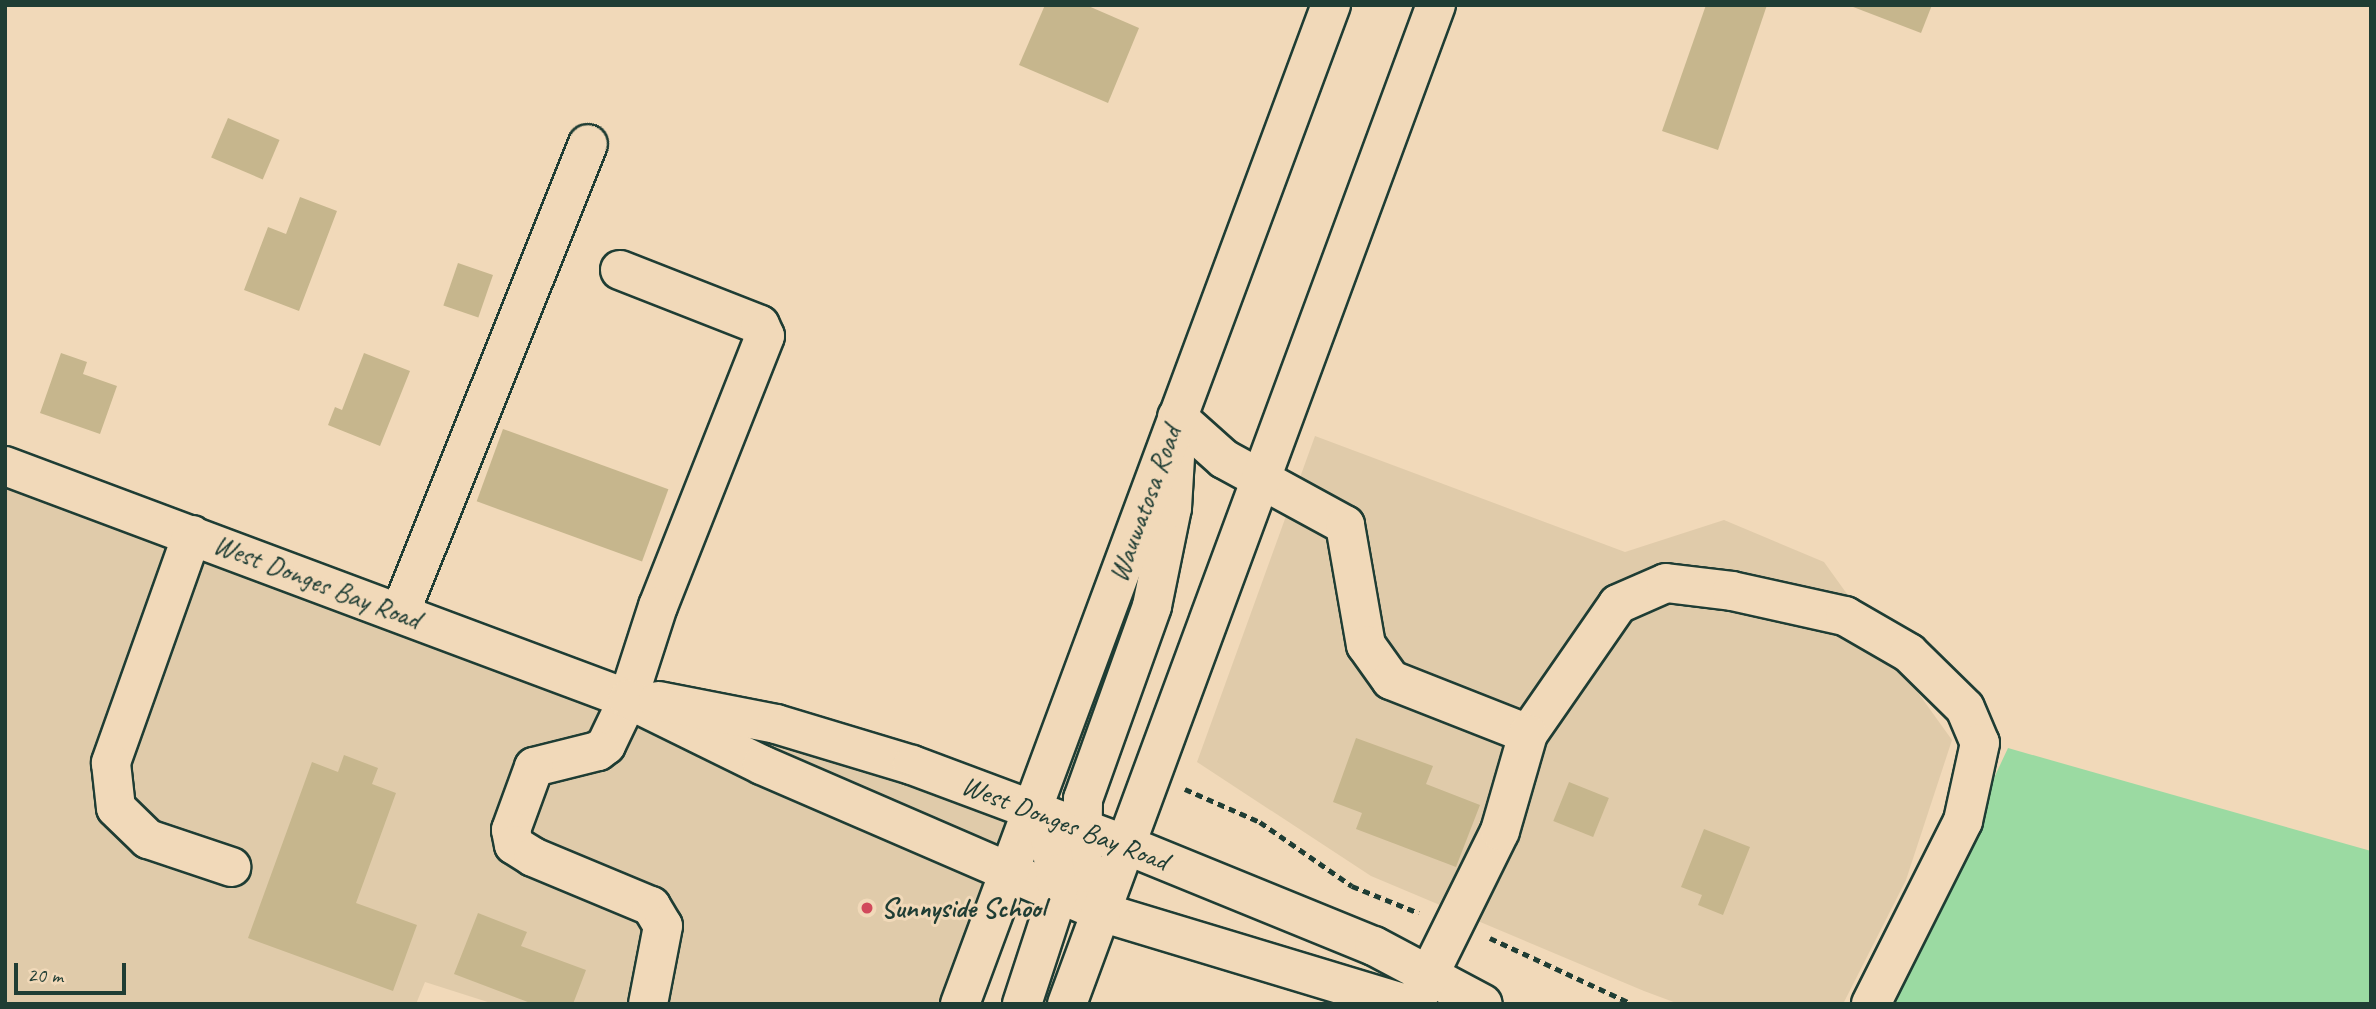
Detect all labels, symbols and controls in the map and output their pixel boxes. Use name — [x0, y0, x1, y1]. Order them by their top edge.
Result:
street label: Wauwatosa Road — [1101, 422, 1189, 586]
street label: West Donges Bay Road — [209, 527, 425, 637]
street label: West Donges Bay Road — [957, 768, 1173, 878]
place label: Sunnyside School — [881, 891, 1044, 925]
marker: Sunnyside School — [859, 900, 875, 916]
scale bar — [18, 950, 130, 994]
text: 20 m — [27, 962, 63, 988]

